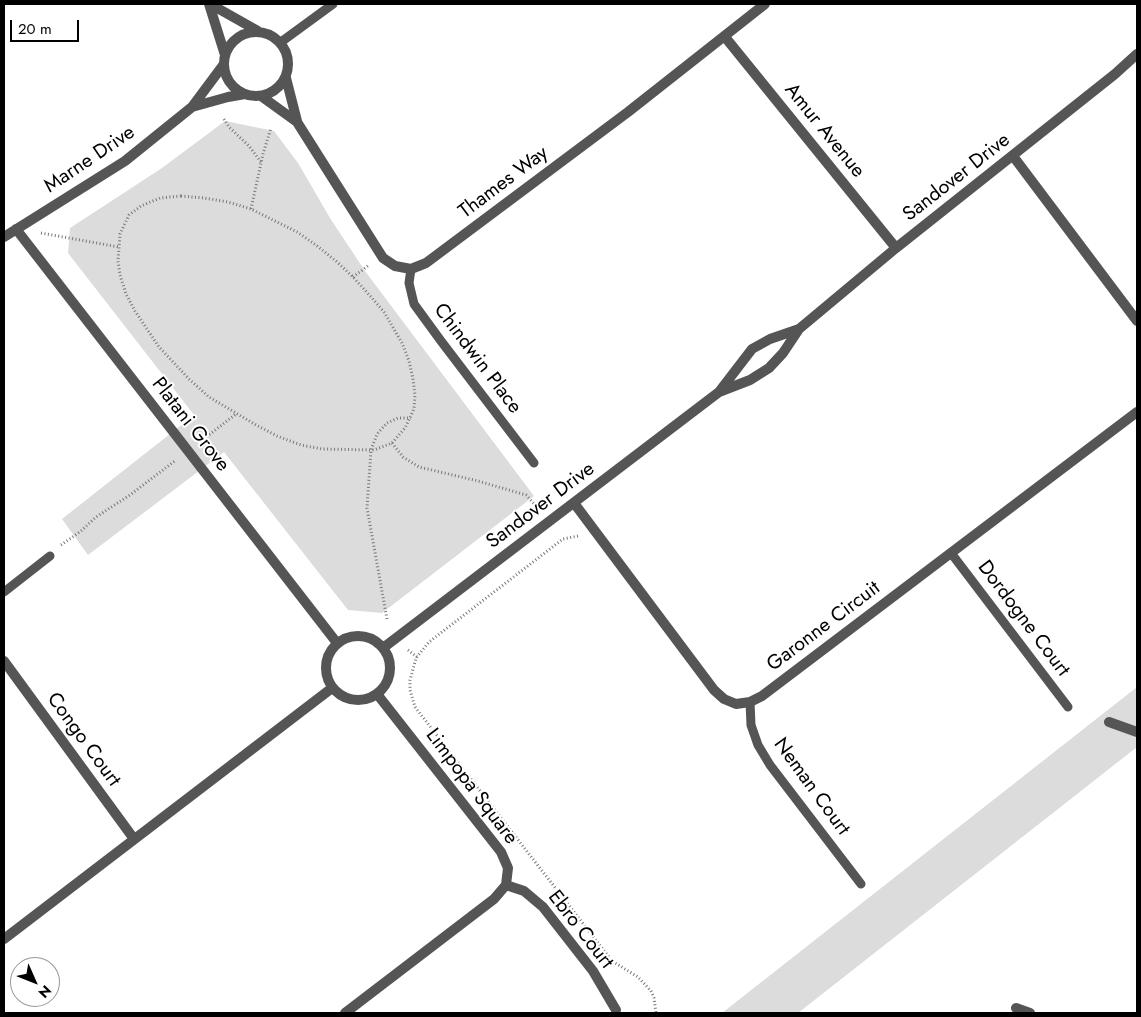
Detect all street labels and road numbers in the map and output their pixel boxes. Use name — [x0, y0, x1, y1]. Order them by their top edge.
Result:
street label: Amur Avenue — [779, 79, 869, 183]
street label: Marne Drive — [40, 121, 140, 199]
street label: Sandover Drive — [899, 129, 1015, 227]
street label: Thames Way — [455, 142, 553, 224]
street label: Chindwin Place — [428, 299, 526, 419]
street label: Platani Grove — [146, 373, 234, 477]
street label: Sandover Drive — [482, 458, 600, 554]
street label: Dordogne Court — [972, 556, 1074, 682]
street label: Garonne Circuit — [763, 577, 885, 677]
street label: Congo Court — [41, 688, 125, 792]
street label: Limpopa Square — [420, 724, 522, 850]
street label: Neman Court — [768, 734, 854, 840]
street label: Ebro Court — [542, 886, 618, 974]

